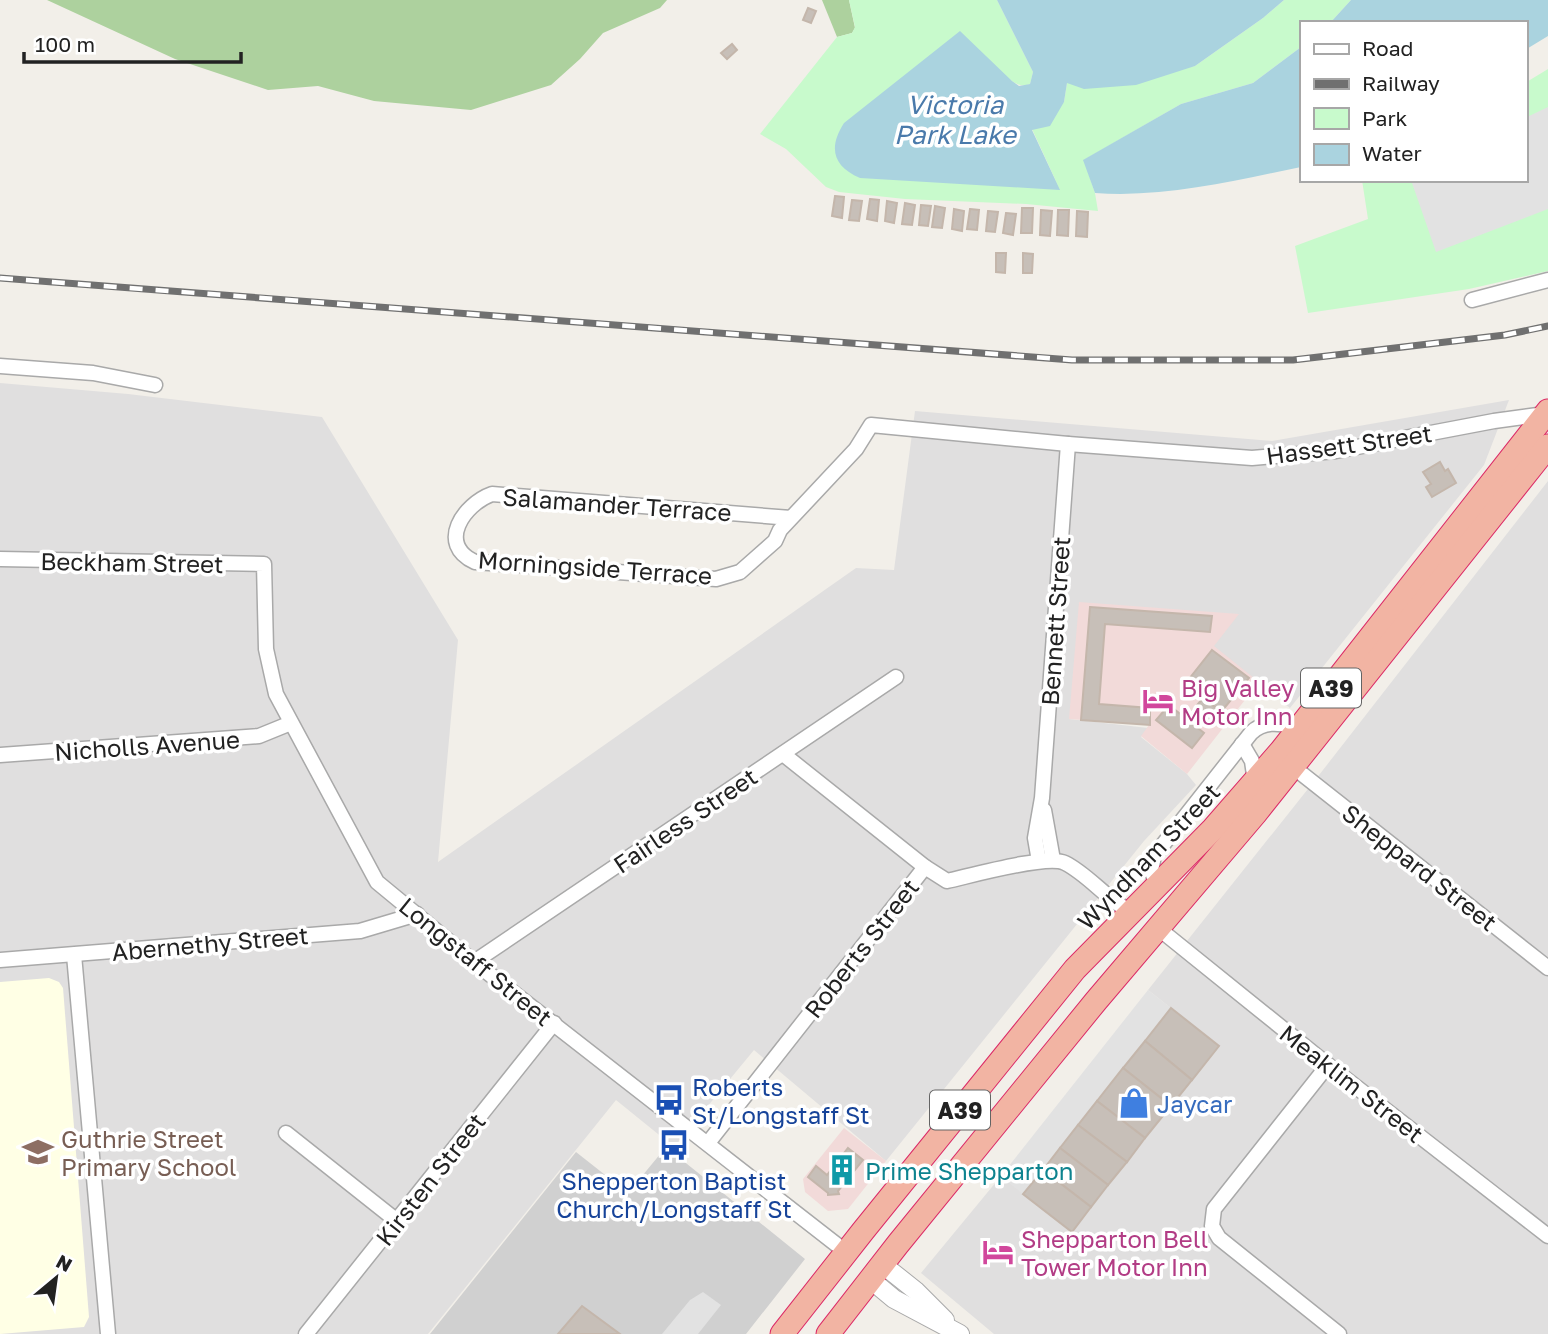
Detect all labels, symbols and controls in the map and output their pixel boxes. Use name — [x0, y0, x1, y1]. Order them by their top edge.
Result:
scale bar — [24, 21, 242, 65]
legend — [1300, 21, 1527, 182]
text: 100 m — [35, 31, 95, 57]
text: Road — [1362, 35, 1413, 61]
text: Railway — [1362, 70, 1440, 96]
water label: Victoria Park Lake — [894, 89, 1018, 150]
text: Park — [1362, 105, 1408, 131]
text: Water — [1362, 140, 1422, 166]
street label: Hassett Street — [1264, 418, 1434, 470]
street label: Salamander Terrace — [502, 482, 732, 526]
street label: Bennett Street — [1035, 535, 1075, 707]
street label: Morningside Terrace — [477, 544, 713, 590]
street label: Beckham Street — [40, 546, 224, 578]
road number: A39 — [1301, 668, 1361, 708]
place label: Big Valley Motor Inn — [1181, 673, 1294, 730]
hotel icon: Big Valley Motor Inn — [1141, 684, 1175, 718]
street label: Nicholls Avenue — [53, 724, 241, 766]
street label: Fairless Street — [608, 761, 762, 879]
street label: Wyndham Street — [1071, 777, 1225, 935]
street label: Sheppard Street — [1337, 798, 1503, 936]
street label: Roberts Street — [798, 873, 924, 1023]
street label: Longstaff Street — [394, 891, 558, 1031]
street label: Abernethy Street — [111, 920, 309, 966]
street label: Meaklim Street — [1274, 1018, 1430, 1148]
place label: Roberts St/Longstaff St — [692, 1072, 869, 1129]
bus stop icon: Roberts St/Longstaff St — [652, 1083, 686, 1117]
shop icon: Jaycar — [1117, 1086, 1151, 1120]
place label: Jaycar — [1157, 1089, 1232, 1118]
road number: A39 — [930, 1091, 990, 1130]
street label: Kirsten Street — [369, 1107, 491, 1251]
place label: Guthrie Street Primary School — [61, 1124, 237, 1181]
bus stop icon: Shepperton Baptist Church/Longstaff St — [657, 1128, 691, 1162]
school or university icon: Guthrie Street Primary School — [21, 1135, 55, 1169]
building icon: Prime Shepparton — [825, 1153, 859, 1187]
place label: Prime Shepparton — [865, 1156, 1073, 1185]
place label: Shepperton Baptist Church/Longstaff St — [556, 1166, 792, 1223]
place label: Shepparton Bell Tower Motor Inn — [1021, 1224, 1208, 1281]
hotel icon: Shepparton Bell Tower Motor Inn — [981, 1235, 1015, 1269]
north arrow — [21, 1243, 91, 1313]
text: N — [53, 1249, 76, 1276]

